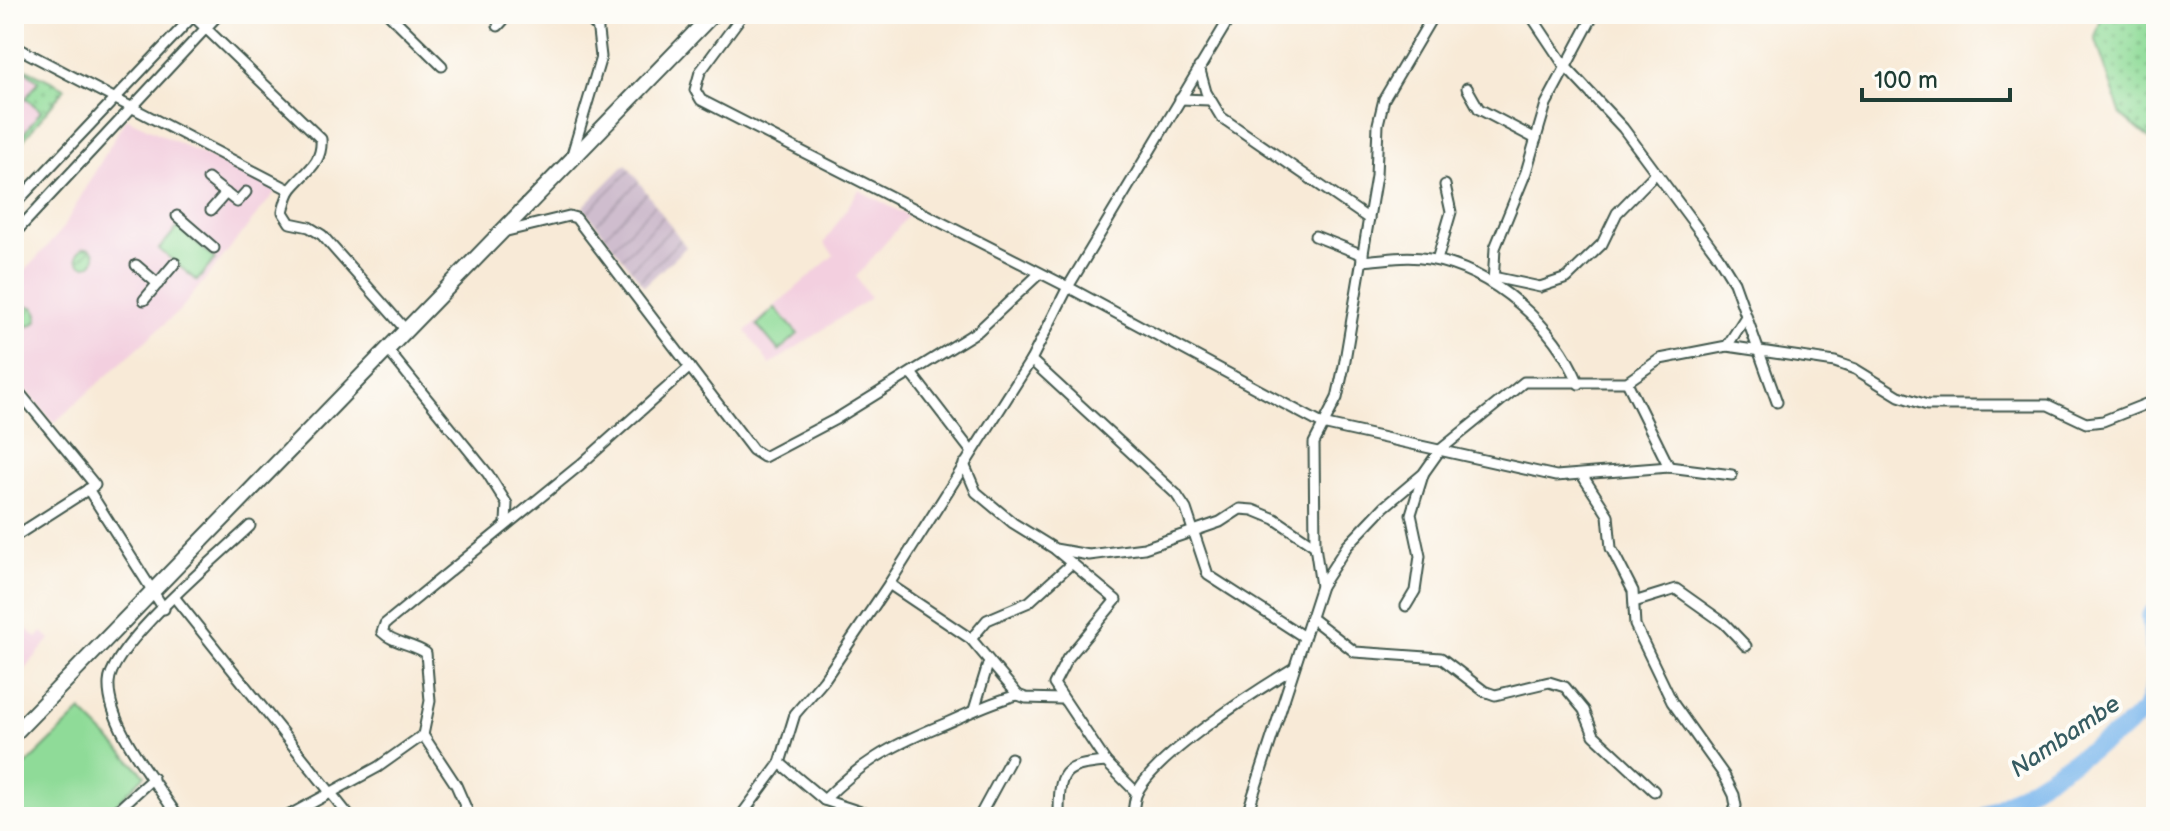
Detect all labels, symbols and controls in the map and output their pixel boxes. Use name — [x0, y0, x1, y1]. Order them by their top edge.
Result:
scale bar — [1862, 52, 2010, 102]
text: 100 m — [1874, 66, 1938, 95]
water label: Nambambe — [2005, 689, 2126, 784]

